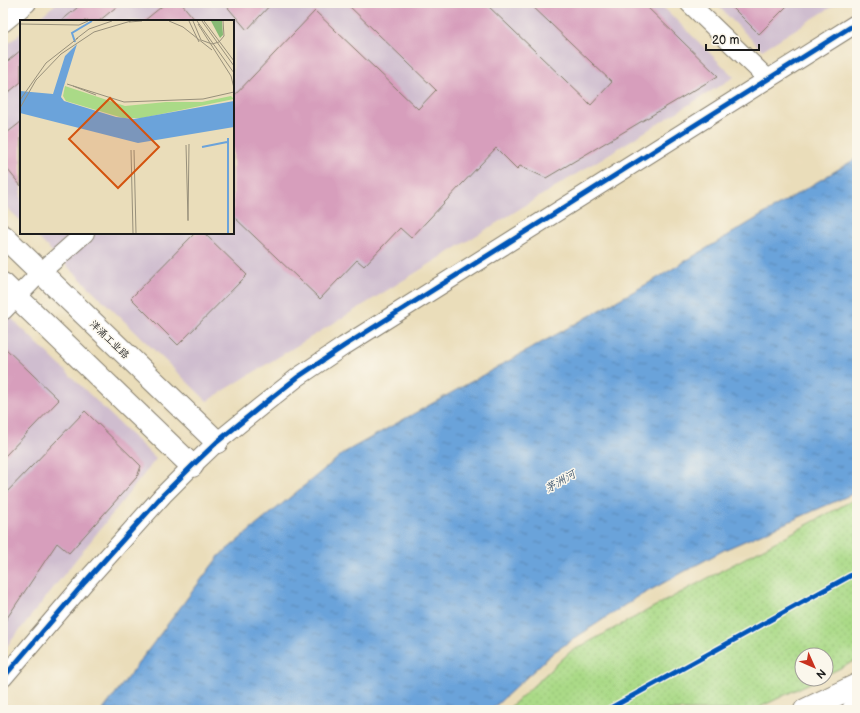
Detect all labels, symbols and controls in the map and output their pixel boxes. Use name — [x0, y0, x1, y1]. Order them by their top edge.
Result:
inset map — [20, 20, 234, 234]
scale bar — [706, 26, 759, 52]
text: 20 m — [712, 33, 739, 48]
street label: 洋涌工业路 — [87, 318, 131, 361]
water label: 茅洲河 — [543, 467, 580, 495]
north arrow — [794, 647, 834, 687]
text: N — [813, 666, 828, 681]

